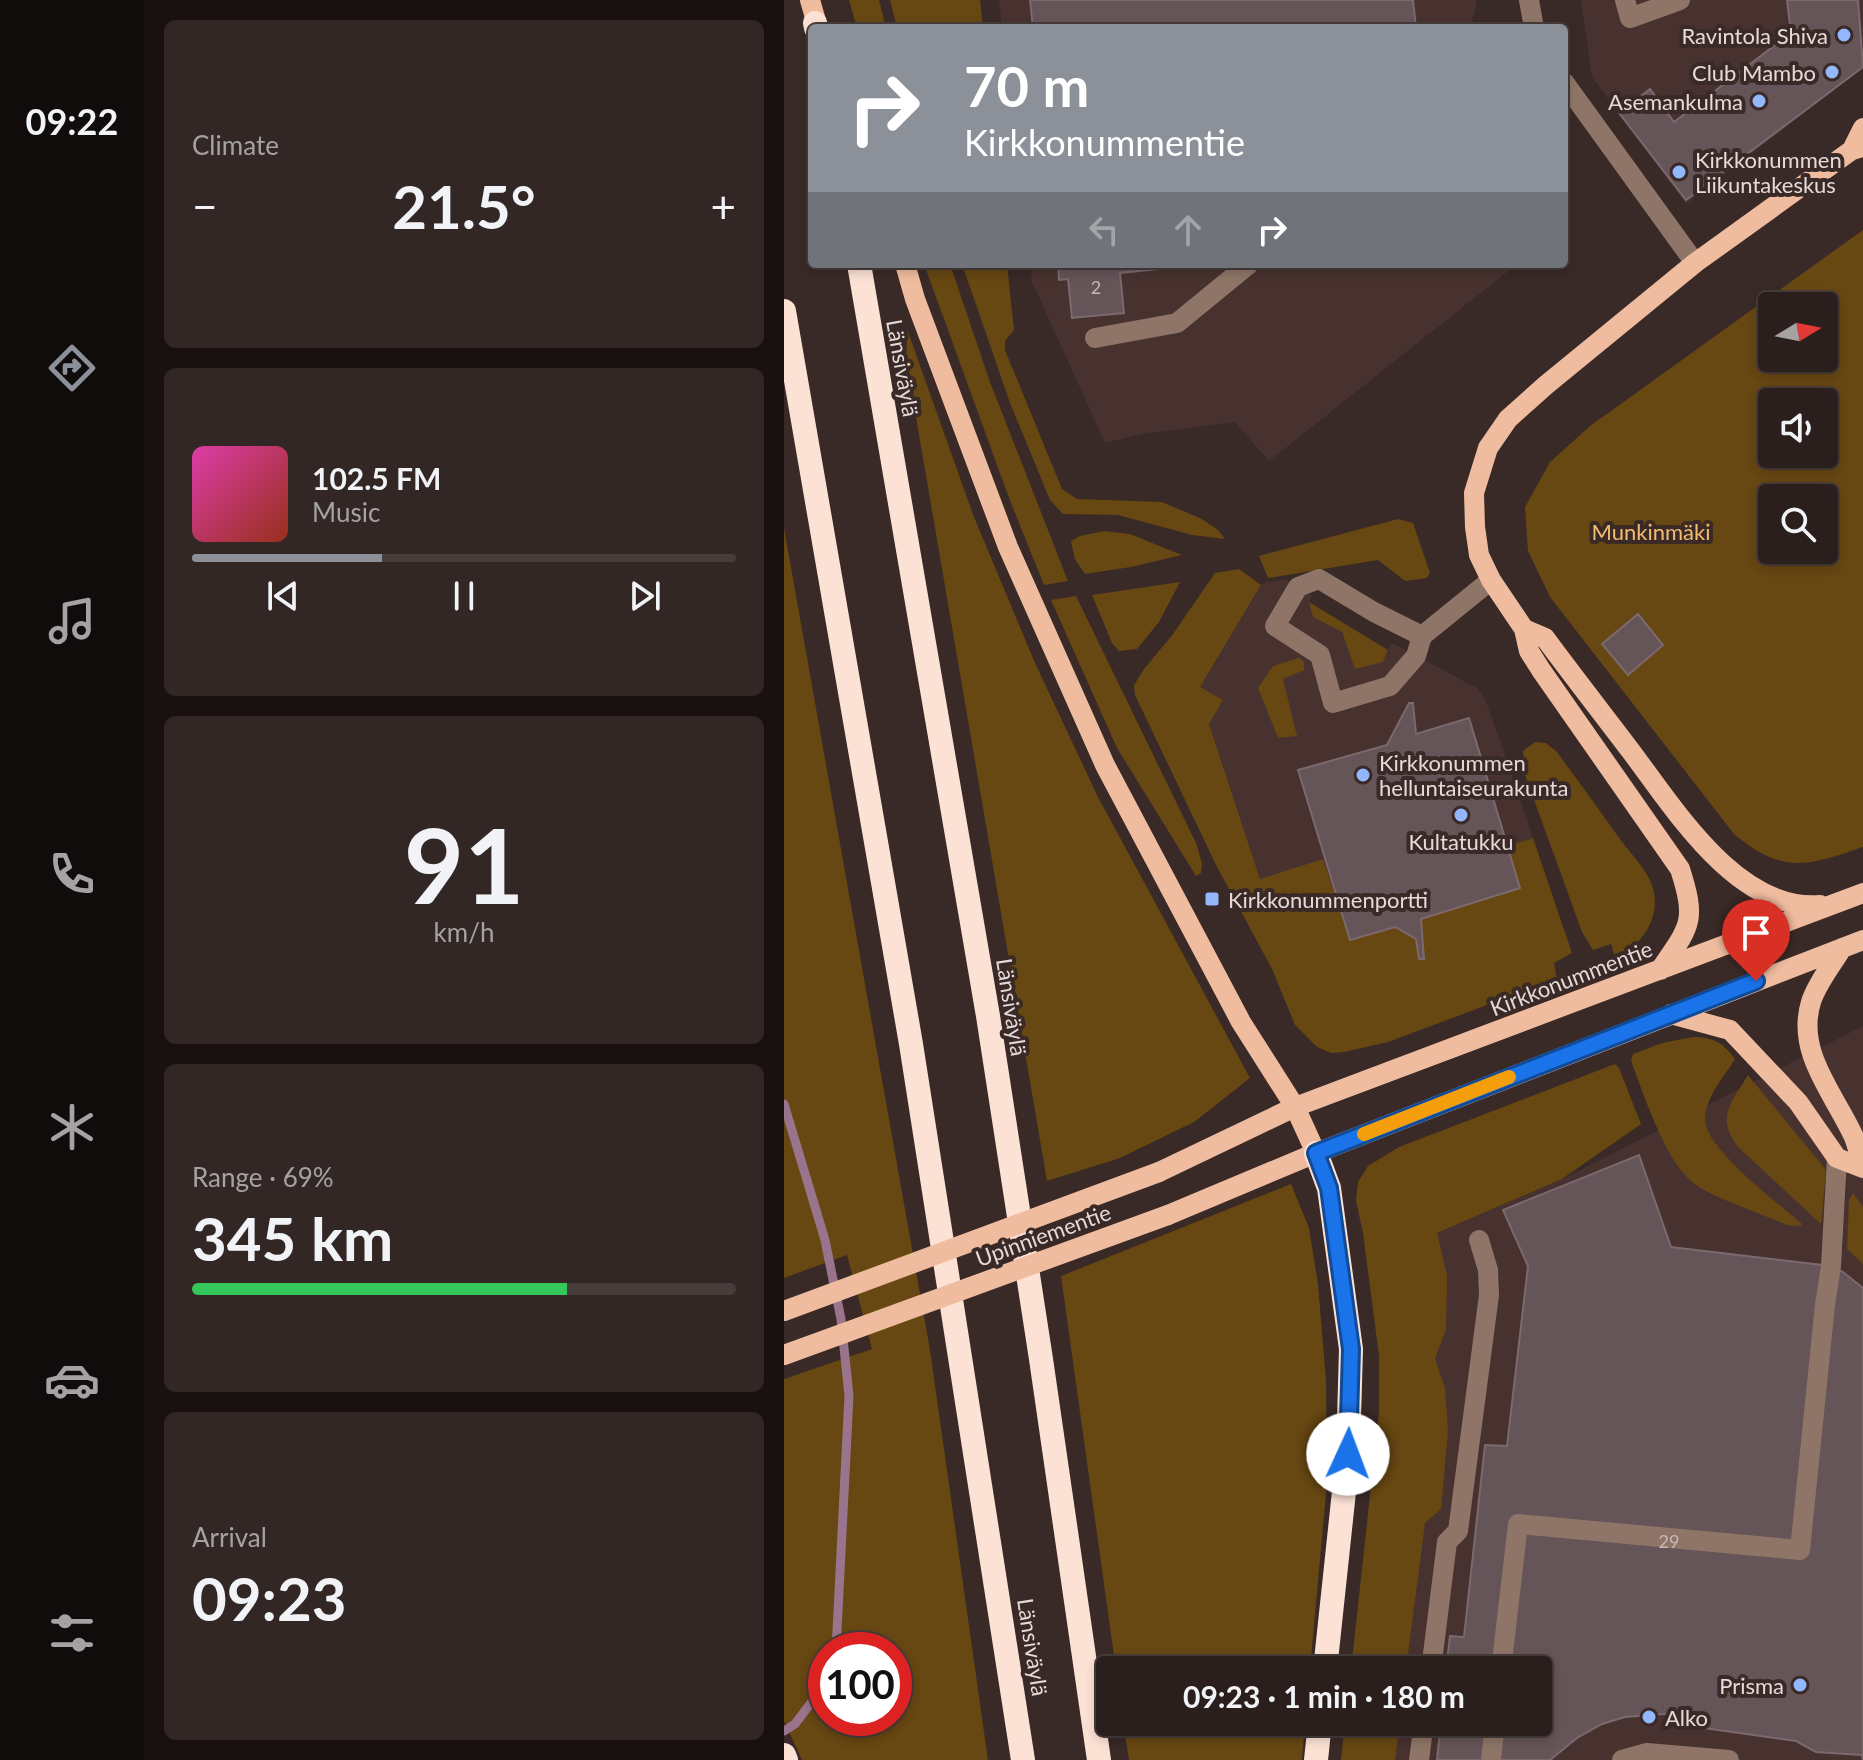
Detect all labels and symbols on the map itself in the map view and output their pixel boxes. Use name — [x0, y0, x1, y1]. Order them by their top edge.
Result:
place label: Ravintola Shiva — [1682, 22, 1828, 49]
marker: Ravintola Shiva — [1835, 26, 1853, 44]
place label: Club Mambo — [1692, 59, 1816, 86]
marker: Club Mambo — [1823, 63, 1841, 81]
place label: Asemankulma — [1608, 88, 1743, 115]
marker: Asemankulma — [1750, 92, 1768, 110]
place label: Kirkkonummen Liikuntakeskus — [1695, 146, 1842, 198]
marker: Kirkkonummen Liikuntakeskus — [1670, 163, 1688, 181]
house number: 2 — [1091, 276, 1101, 298]
north arrow — [1758, 292, 1838, 372]
street label: Länsiväylä — [881, 317, 925, 419]
park label: Munkinmäki — [1592, 518, 1711, 545]
place label: Kirkkonummen helluntaiseurakunta — [1379, 749, 1568, 801]
marker: Kirkkonummen helluntaiseurakunta — [1354, 766, 1372, 784]
marker: Kultatukku — [1452, 806, 1470, 824]
place label: Kultatukku — [1409, 828, 1513, 855]
place label: Kirkkonummenportti — [1228, 886, 1428, 913]
marker: Kirkkonummenportti — [1203, 890, 1221, 908]
pin — [1722, 899, 1790, 981]
street label: Kirkkonummentie — [1486, 935, 1656, 1021]
street label: Länsiväylä — [991, 956, 1033, 1058]
street label: Upinniementie — [972, 1198, 1114, 1272]
position arrow — [1306, 1412, 1390, 1496]
house number: 29 — [1659, 1530, 1679, 1552]
street label: Länsiväylä — [1012, 1596, 1054, 1698]
speed limit sign: 100 — [808, 1632, 912, 1736]
place label: Prisma — [1719, 1672, 1784, 1699]
marker: Prisma — [1791, 1676, 1809, 1694]
place label: Alko — [1665, 1704, 1708, 1731]
marker: Alko — [1640, 1708, 1658, 1726]

